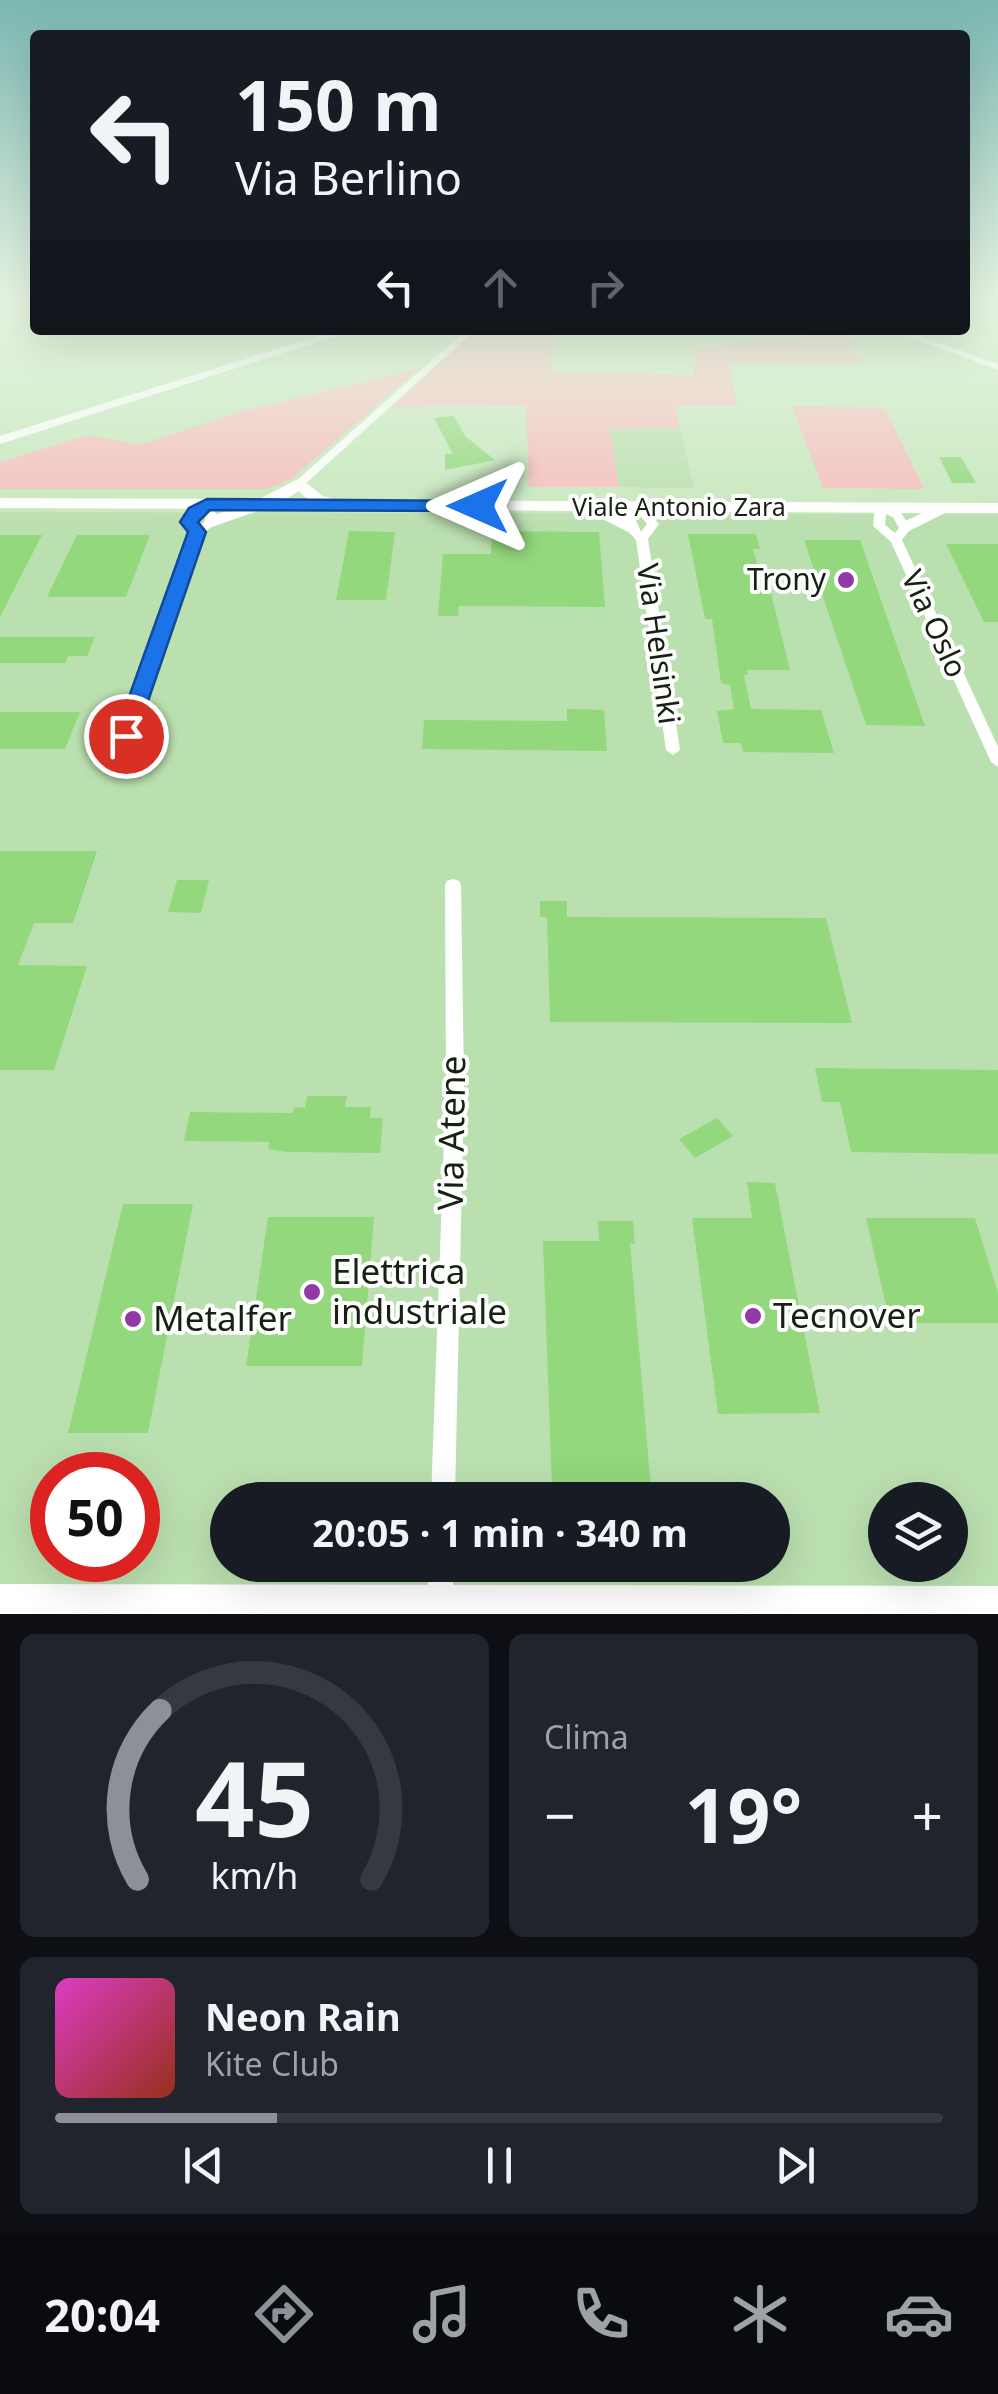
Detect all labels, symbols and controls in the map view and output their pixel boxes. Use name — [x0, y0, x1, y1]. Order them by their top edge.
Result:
text: 150 m — [235, 56, 442, 152]
icon: left — [70, 70, 200, 200]
text: Via Berlino — [235, 147, 462, 208]
icon: left — [368, 260, 423, 315]
icon: ahead — [473, 260, 528, 315]
icon: right — [578, 260, 633, 315]
position arrow — [426, 454, 530, 558]
street label: Viale Antonio Zara — [572, 489, 786, 523]
place label: Trony — [747, 558, 827, 599]
street label: Via Helsinki — [628, 561, 691, 727]
street label: Via Oslo — [893, 563, 978, 684]
marker: Trony — [835, 569, 857, 591]
pin — [84, 694, 169, 779]
icon: arrive — [99, 709, 154, 764]
street label: Via Atene — [426, 1055, 475, 1211]
place label: Elettrica industriale — [332, 1247, 507, 1334]
marker: Elettrica industriale — [301, 1281, 323, 1303]
place label: Tecnover — [773, 1291, 921, 1338]
place label: Metalfer — [153, 1294, 292, 1341]
marker: Tecnover — [742, 1305, 764, 1327]
marker: Metalfer — [122, 1308, 144, 1330]
speed limit sign: 50 — [30, 1452, 160, 1582]
map controls — [868, 1482, 968, 1582]
button: layers — [868, 1482, 968, 1582]
text: 20:05 · 1 min · 340 m — [312, 1506, 688, 1558]
text: Clima — [544, 1715, 629, 1758]
text: 45 — [195, 1726, 314, 1867]
text: 19° — [685, 1763, 802, 1865]
text: − — [544, 1777, 575, 1852]
text: + — [912, 1777, 943, 1852]
text: km/h — [211, 1851, 298, 1899]
text: Neon Rain — [205, 1990, 401, 2042]
text: Kite Club — [205, 2042, 339, 2085]
icon: previous — [176, 2138, 231, 2193]
icon: pause — [472, 2138, 527, 2193]
icon: next — [768, 2138, 823, 2193]
icon: directions — [249, 2279, 319, 2349]
icon: music — [407, 2279, 477, 2349]
icon: phone — [566, 2279, 636, 2349]
icon: climate — [725, 2279, 795, 2349]
icon: car — [884, 2279, 954, 2349]
text: 20:04 — [44, 2284, 160, 2345]

